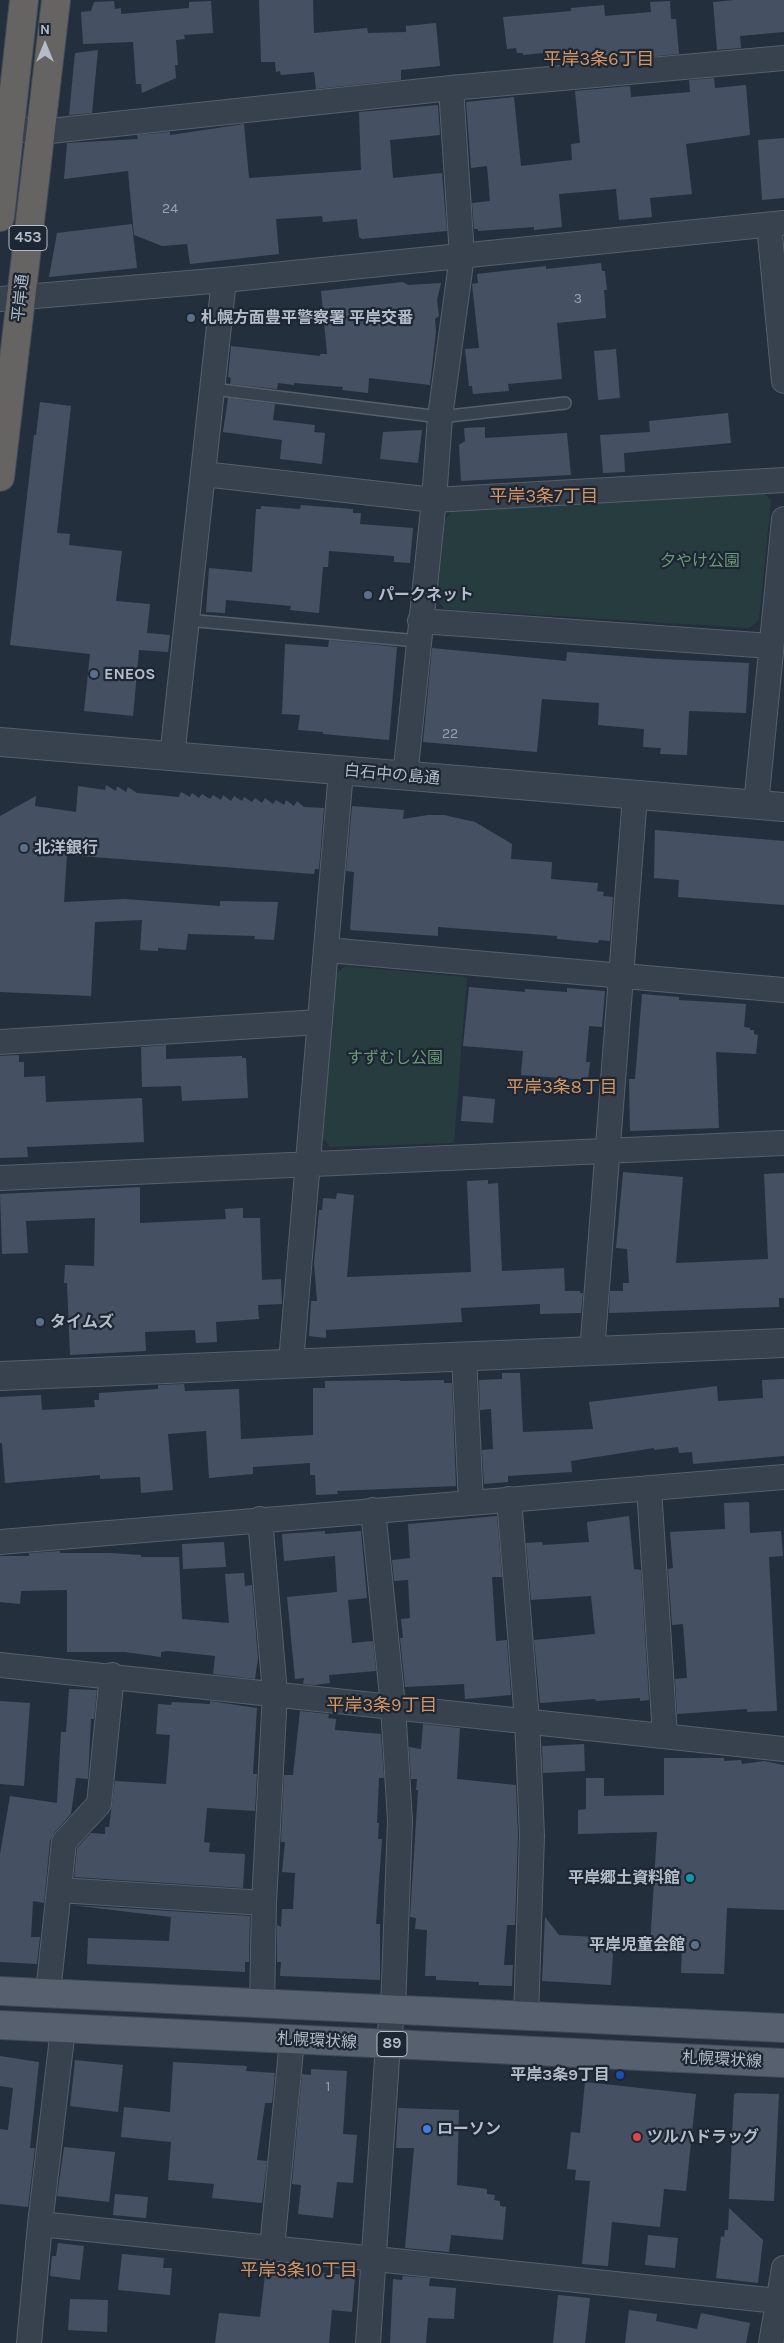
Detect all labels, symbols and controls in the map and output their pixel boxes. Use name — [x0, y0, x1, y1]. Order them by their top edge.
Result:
north arrow — [20, 20, 70, 70]
text: N — [40, 21, 50, 38]
district label: 平岸3条6丁目 — [544, 49, 654, 71]
house number: 24 — [162, 201, 178, 217]
road number: 453 — [9, 226, 47, 250]
street label: 平岸通 — [9, 273, 33, 323]
house number: 3 — [574, 291, 582, 307]
place label: 札幌方面豊平警察署 平岸交番 — [201, 308, 413, 328]
marker: 札幌方面豊平警察署 平岸交番 — [185, 312, 197, 324]
district label: 平岸3条7丁目 — [489, 486, 599, 508]
park label: 夕やけ公園 — [660, 551, 740, 571]
place label: パークネット — [378, 585, 474, 605]
marker: パークネット — [362, 589, 374, 601]
place label: ENEOS — [104, 664, 155, 684]
marker: ENEOS — [88, 668, 100, 680]
house number: 22 — [442, 726, 458, 742]
street label: 白石中の島通 — [343, 761, 441, 789]
place label: 北洋銀行 — [34, 838, 98, 858]
marker: 北洋銀行 — [18, 842, 30, 854]
park label: すずむし公園 — [347, 1048, 443, 1068]
district label: 平岸3条8丁目 — [506, 1077, 618, 1099]
place label: タイムズ — [50, 1312, 114, 1332]
marker: タイムズ — [34, 1316, 46, 1328]
district label: 平岸3条9丁目 — [326, 1695, 438, 1717]
place label: 平岸郷土資料館 — [568, 1868, 680, 1888]
marker: 平岸郷土資料館 — [684, 1872, 696, 1884]
place label: 平岸児童会館 — [589, 1935, 685, 1955]
marker: 平岸児童会館 — [689, 1939, 701, 1951]
street label: 札幌環状線 — [277, 2029, 357, 2053]
road number: 89 — [377, 2032, 407, 2056]
street label: 札幌環状線 — [682, 2048, 762, 2072]
place label: 平岸3条9丁目 — [510, 2065, 610, 2085]
marker: 平岸3条9丁目 — [614, 2069, 626, 2081]
house number: 1 — [326, 2079, 330, 2095]
place label: ローソン — [437, 2119, 501, 2139]
marker: ローソン — [421, 2123, 433, 2135]
place label: ツルハドラッグ — [647, 2127, 759, 2147]
marker: ツルハドラッグ — [631, 2131, 643, 2143]
district label: 平岸3条10丁目 — [240, 2260, 358, 2282]

